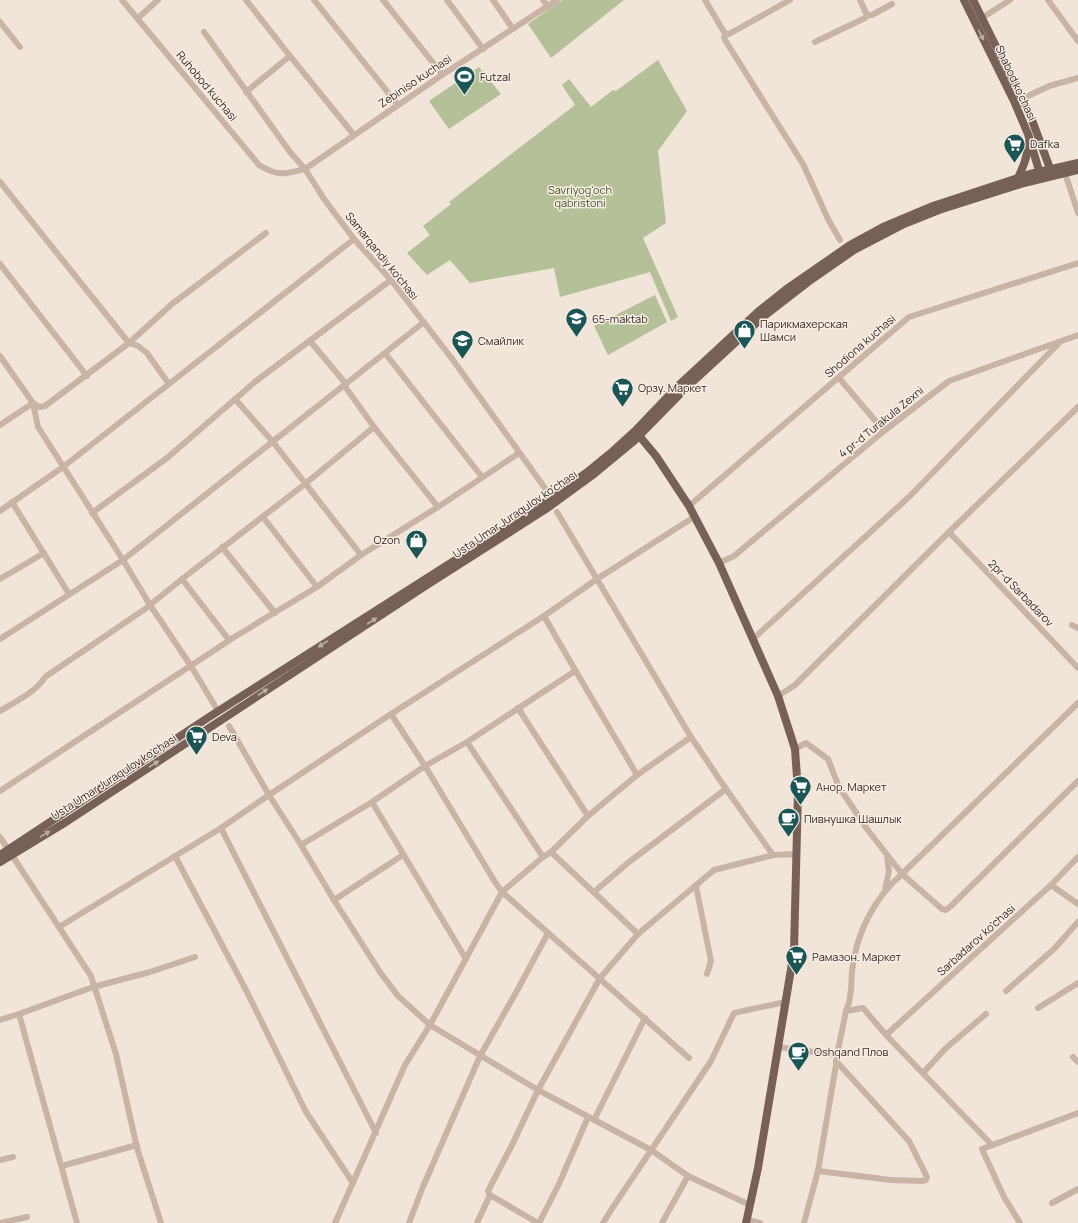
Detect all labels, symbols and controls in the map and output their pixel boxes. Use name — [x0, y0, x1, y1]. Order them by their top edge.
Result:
one-way arrow — [978, 29, 984, 41]
street label: Shabod ko'chasi — [992, 43, 1040, 123]
street label: Ruhobod kuchasi — [174, 47, 241, 124]
street label: Zebiniso kuchasi — [375, 51, 454, 111]
sports icon: Futzal — [452, 64, 478, 97]
place label: Futzal — [480, 69, 511, 84]
supermarket icon: Dafka — [1001, 131, 1027, 164]
place label: Dafka — [1030, 136, 1059, 151]
park label: Savriyog'och qabristoni — [548, 182, 612, 210]
street label: Samarqandiy ko'chasi — [342, 209, 422, 303]
school or university icon: 65-maktab — [563, 306, 589, 339]
place label: 65-maktab — [592, 311, 648, 326]
street label: Shodiona kuchasi — [821, 311, 898, 381]
place label: Парикмахерская Шамси — [760, 316, 848, 344]
shop icon: Парикмахерская Шамси — [732, 317, 758, 350]
school or university icon: Смайлик — [449, 328, 475, 361]
place label: Смайлик — [478, 333, 524, 348]
supermarket icon: Орзу. Маркет — [609, 375, 635, 408]
place label: Орзу. Маркет — [638, 380, 707, 395]
street label: 4 pr-d Turakula Zexni — [835, 383, 926, 461]
street label: Usta Umar Juraqulov ko'chasi — [450, 466, 580, 561]
shop icon: Ozon — [403, 527, 429, 560]
place label: Ozon — [374, 532, 400, 547]
street label: 2pr-d Sarbadarov — [985, 556, 1058, 630]
one-way arrow — [367, 617, 377, 625]
one-way arrow — [317, 640, 328, 648]
one-way arrow — [257, 689, 269, 696]
supermarket icon: Deva — [184, 724, 210, 757]
place label: Deva — [212, 729, 237, 744]
street label: Usta Umar Juraqulov ko'chasi — [48, 730, 179, 823]
one-way arrow — [149, 760, 159, 768]
supermarket icon: Анор. Маркет — [788, 774, 814, 807]
place label: Анор. Маркет — [816, 779, 887, 794]
cafe icon: Пивнушка Шашлык — [775, 806, 801, 839]
place label: Пивнушка Шашлык — [804, 811, 902, 826]
one-way arrow — [39, 831, 51, 838]
street label: Sarbadarov ko'chasi — [933, 901, 1018, 979]
supermarket icon: Рамазон. Маркет — [784, 944, 810, 977]
place label: Рамазон. Маркет — [812, 949, 902, 964]
cafe icon: Oshqand Плов — [786, 1039, 812, 1072]
place label: Oshqand Плов — [814, 1044, 889, 1059]

